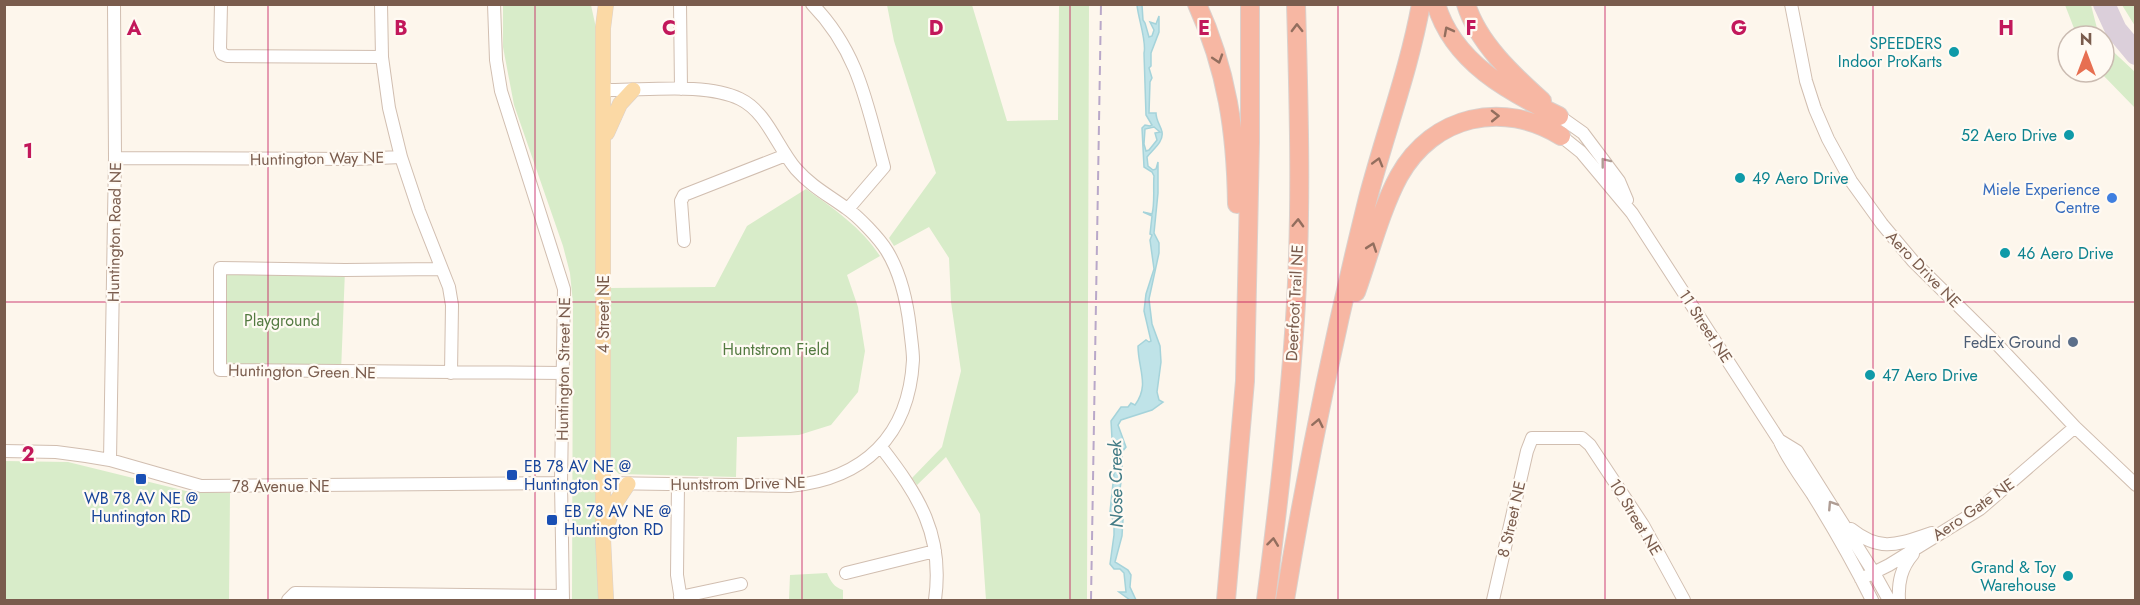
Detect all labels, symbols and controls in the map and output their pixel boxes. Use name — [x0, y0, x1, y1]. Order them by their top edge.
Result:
text: A — [126, 14, 142, 43]
text: B — [394, 14, 408, 43]
text: C — [662, 14, 676, 43]
text: D — [929, 14, 943, 43]
text: E — [1198, 14, 1210, 43]
text: F — [1465, 14, 1477, 43]
text: G — [1731, 14, 1747, 43]
text: H — [1998, 14, 2014, 43]
one-way arrow — [1290, 23, 1303, 32]
north arrow — [2056, 24, 2116, 84]
one-way arrow — [1444, 27, 1455, 37]
text: N — [2080, 28, 2092, 51]
place label: SPEEDERS Indoor ProKarts — [1838, 32, 1942, 73]
marker: SPEEDERS Indoor ProKarts — [1947, 45, 1961, 59]
one-way arrow — [1211, 53, 1224, 64]
one-way arrow — [1491, 110, 1500, 123]
place label: 52 Aero Drive — [1961, 124, 2057, 147]
marker: 52 Aero Drive — [2062, 128, 2076, 142]
text: 1 — [23, 137, 33, 166]
street label: Huntington Way NE — [250, 146, 384, 171]
one-way arrow — [1371, 157, 1383, 168]
one-way arrow — [1601, 157, 1612, 168]
street label: Huntington Road NE — [102, 162, 127, 302]
place label: 49 Aero Drive — [1752, 167, 1849, 190]
marker: 49 Aero Drive — [1733, 171, 1747, 185]
place label: Miele Experience Centre — [1983, 178, 2100, 219]
marker: Miele Experience Centre — [2105, 191, 2119, 205]
one-way arrow — [1292, 218, 1304, 227]
street label: Aero Drive NE — [1881, 226, 1966, 313]
one-way arrow — [1364, 242, 1377, 253]
place label: 46 Aero Drive — [2017, 242, 2114, 265]
street label: Deerfoot Trail NE — [1280, 244, 1309, 362]
marker: 46 Aero Drive — [1998, 246, 2012, 260]
street label: 4 Street NE — [592, 275, 615, 353]
street label: 11 Street NE — [1673, 285, 1738, 368]
street label: Huntington Street NE — [551, 297, 576, 441]
park label: Playground — [244, 309, 320, 332]
place label: FedEx Ground — [1963, 331, 2061, 354]
marker: FedEx Ground — [2066, 335, 2080, 349]
park label: Huntstrom Field — [723, 338, 829, 361]
street label: Huntington Green NE — [228, 359, 376, 384]
place label: 47 Aero Drive — [1882, 364, 1978, 387]
marker: 47 Aero Drive — [1863, 368, 1877, 382]
one-way arrow — [1310, 419, 1323, 429]
water label: Nose Creek — [1102, 439, 1130, 528]
text: 2 — [21, 440, 35, 469]
place label: EB 78 AV NE @ Huntington ST — [524, 455, 631, 496]
marker: EB 78 AV NE @ Huntington ST — [505, 468, 519, 482]
street label: Huntstrom Drive NE — [670, 471, 806, 496]
marker: WB 78 AV NE @ Huntington RD — [134, 472, 148, 486]
street label: Aero Gate NE — [1927, 473, 2019, 546]
street label: 78 Avenue NE — [232, 475, 330, 498]
street label: 10 Street NE — [1604, 475, 1668, 560]
street label: 8 Street NE — [1492, 479, 1531, 560]
place label: WB 78 AV NE @ Huntington RD — [84, 487, 198, 528]
place label: EB 78 AV NE @ Huntington RD — [564, 500, 671, 541]
one-way arrow — [1828, 501, 1839, 512]
marker: EB 78 AV NE @ Huntington RD — [545, 513, 559, 527]
one-way arrow — [1267, 538, 1279, 547]
place label: Grand & Toy Warehouse — [1971, 556, 2057, 597]
marker: Grand & Toy Warehouse — [2061, 569, 2075, 583]

